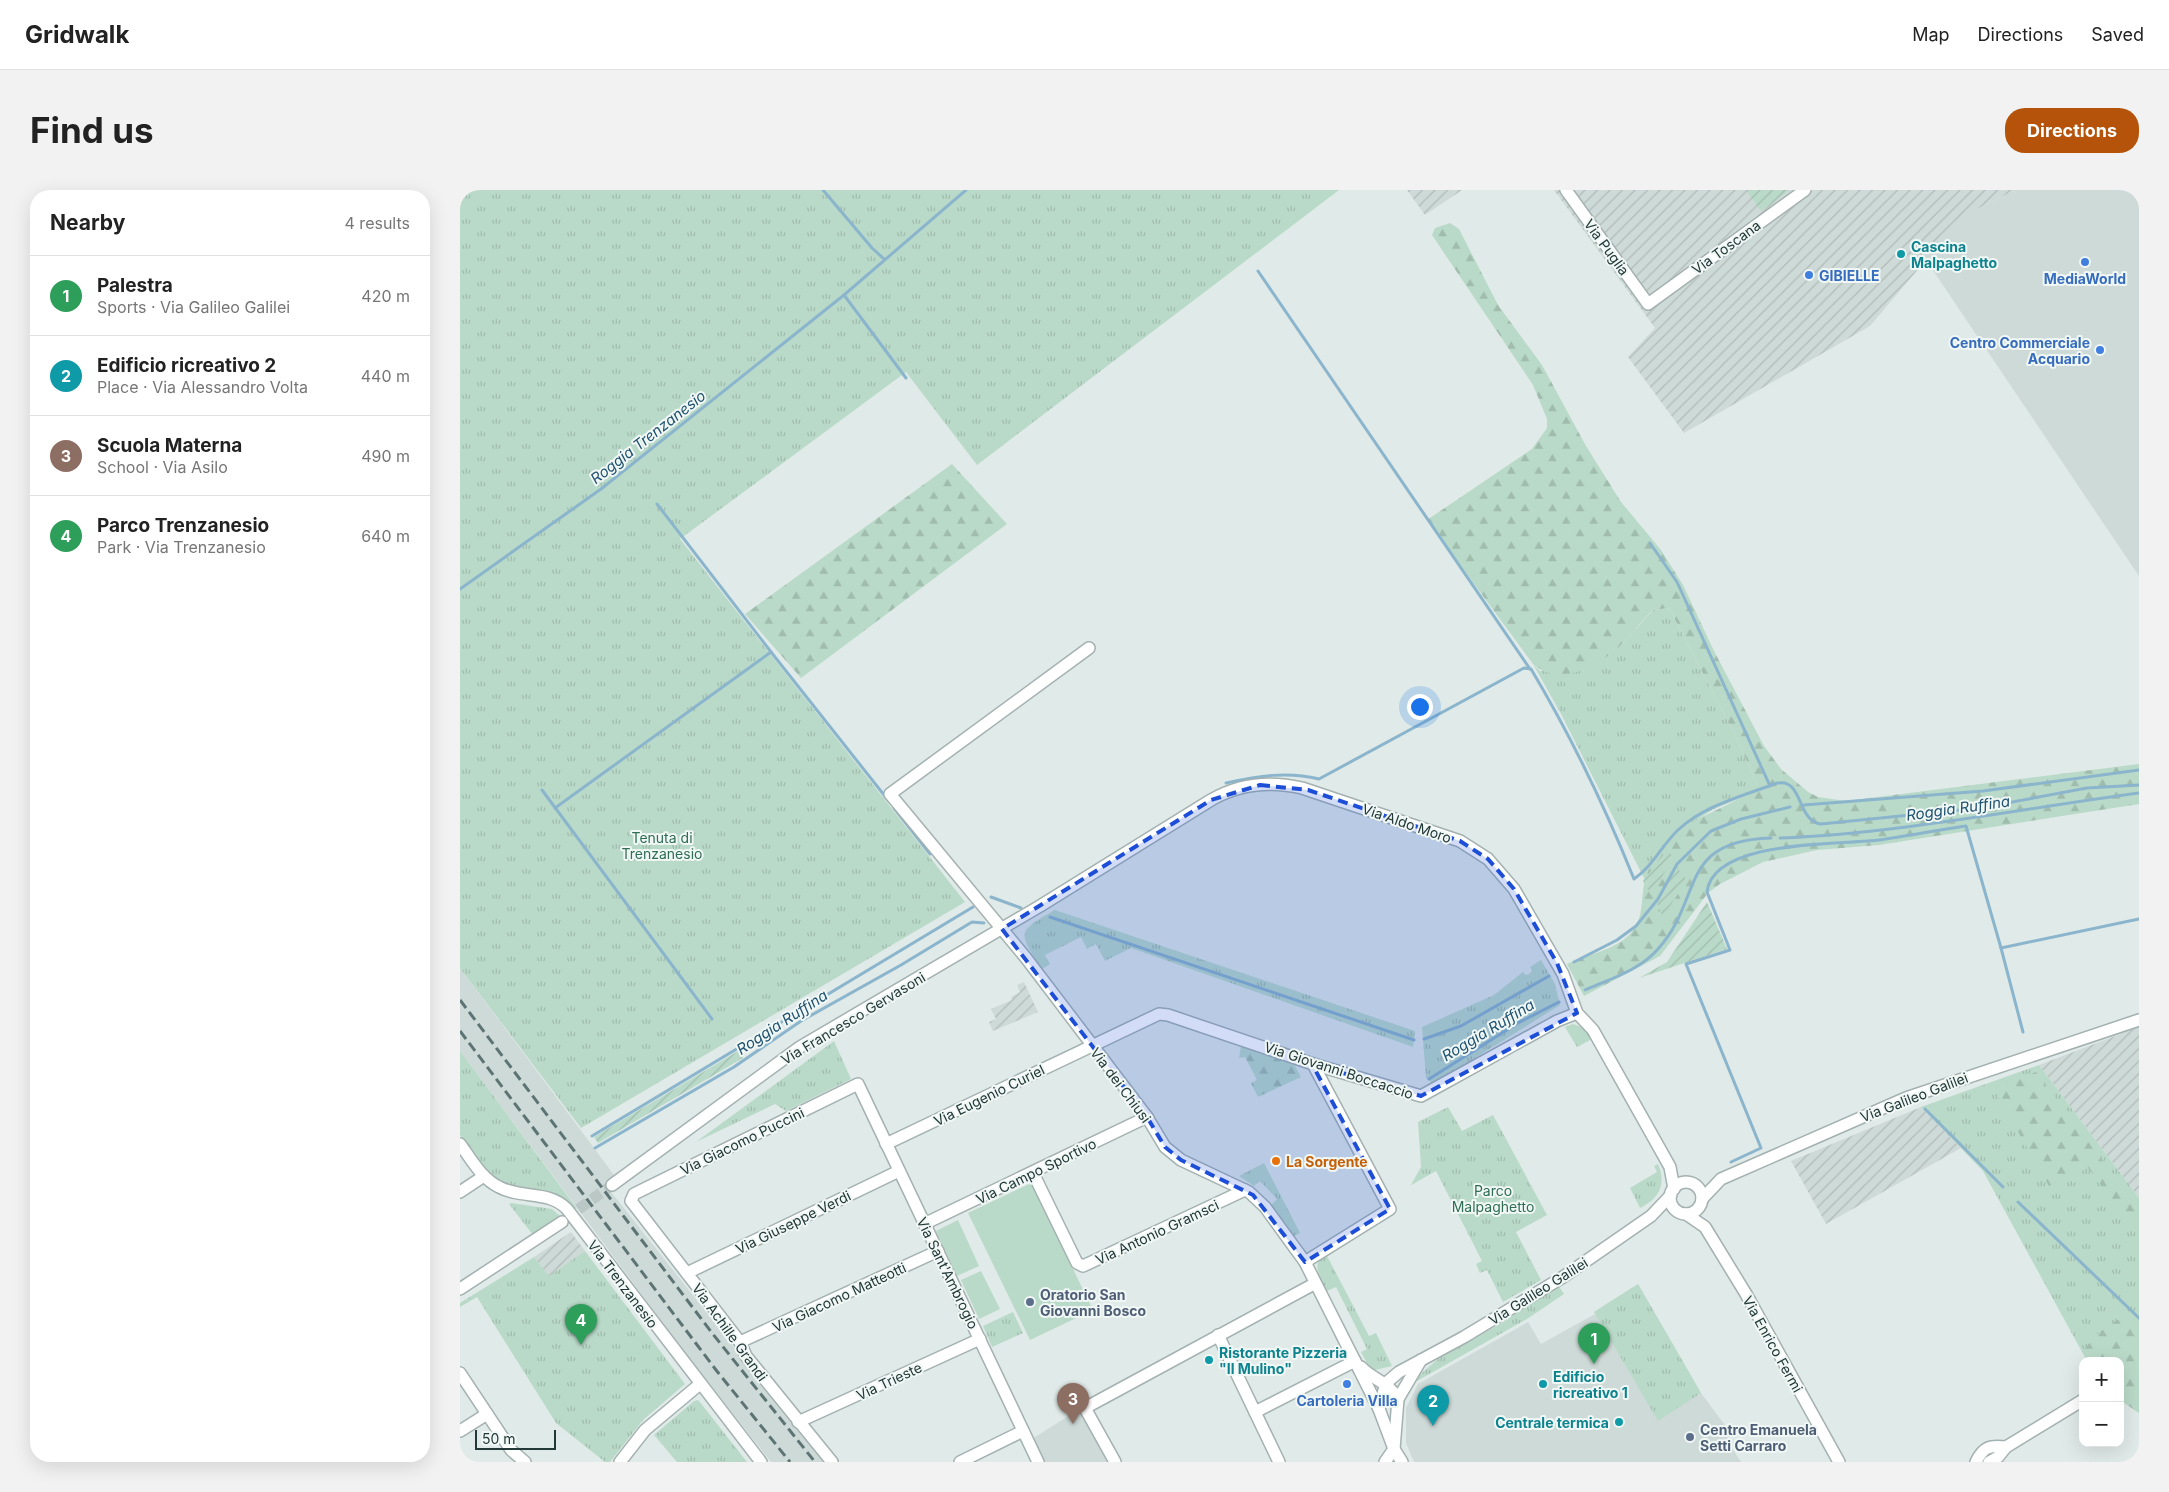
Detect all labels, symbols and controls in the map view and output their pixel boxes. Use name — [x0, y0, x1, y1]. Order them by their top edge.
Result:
text: Gridwalk — [25, 20, 129, 49]
text: Map — [1912, 24, 1950, 45]
text: Directions — [1978, 24, 2063, 45]
text: Saved — [2091, 24, 2144, 45]
button: Directions — [2005, 108, 2139, 153]
text: Find us — [30, 109, 154, 151]
text: Nearby — [50, 210, 125, 235]
text: 4 results — [345, 213, 410, 233]
street label: Via Puglia — [1581, 216, 1633, 278]
street label: Via Toscana — [1688, 216, 1764, 278]
place label: Cascina Malpaghetto — [1911, 238, 1998, 271]
marker: Cascina Malpaghetto — [1895, 248, 1907, 260]
marker: MediaWorld — [2079, 256, 2091, 268]
place label: GIBIELLE — [1819, 267, 1879, 284]
marker: GIBIELLE — [1803, 269, 1815, 281]
place label: MediaWorld — [2044, 270, 2126, 287]
text: Palestra — [97, 274, 173, 297]
text: 1 — [63, 286, 69, 306]
text: 420 m — [361, 286, 410, 306]
text: Sports · Via Galileo Galilei — [97, 297, 290, 317]
place label: Centro Commerciale Acquario — [1950, 334, 2090, 367]
marker: Centro Commerciale Acquario — [2094, 344, 2106, 356]
text: Edificio ricreativo 2 — [97, 354, 276, 377]
text: 2 — [61, 366, 71, 386]
text: 440 m — [361, 366, 410, 386]
text: Place · Via Alessandro Volta — [97, 377, 308, 397]
water label: Roggia Trenzanesio — [587, 386, 709, 488]
text: Scuola Materna — [97, 434, 242, 457]
text: 3 — [61, 446, 71, 466]
text: 490 m — [361, 446, 410, 466]
text: School · Via Asilo — [97, 457, 228, 477]
text: Parco Trenzanesio — [97, 514, 269, 537]
text: 4 — [61, 526, 71, 546]
text: 640 m — [361, 526, 410, 546]
text: Park · Via Trenzanesio — [97, 537, 266, 557]
your location — [1407, 694, 1433, 720]
water label: Roggia Ruffina — [1905, 791, 2011, 825]
street label: Via Aldo Moro — [1360, 800, 1454, 846]
park label: Tenuta di Trenzanesio — [622, 829, 702, 862]
street label: Via Francesco Gervasoni — [778, 968, 928, 1068]
water label: Roggia Ruffina — [733, 986, 831, 1058]
water label: Roggia Ruffina — [1438, 995, 1538, 1065]
street label: Via Giovanni Boccaccio — [1262, 1038, 1416, 1102]
street label: Via dei Chiusi — [1087, 1044, 1155, 1126]
street label: Via Eugenio Curiel — [931, 1061, 1047, 1129]
street label: Via Galileo Galilei — [1858, 1069, 1970, 1125]
street label: Via Giacomo Puccini — [677, 1104, 807, 1178]
street label: Via Campo Sportivo — [973, 1135, 1099, 1207]
place label: La Sorgente — [1286, 1153, 1368, 1170]
marker: La Sorgente — [1270, 1155, 1282, 1167]
park label: Parco Malpaghetto — [1452, 1182, 1534, 1215]
street label: Via Giuseppe Verdi — [733, 1187, 853, 1257]
street label: Via Antonio Gramsci — [1093, 1196, 1221, 1268]
street label: Via Sant'Ambrogio — [914, 1214, 982, 1332]
street label: Via Trenzanesio — [584, 1237, 662, 1331]
street label: Via Galileo Galilei — [1485, 1254, 1591, 1328]
street label: Via Giacomo Matteotti — [769, 1259, 909, 1335]
street label: Via Achille Grandi — [689, 1280, 771, 1384]
place label: Oratorio San Giovanni Bosco — [1040, 1286, 1146, 1319]
street label: Via Enrico Fermi — [1739, 1293, 1807, 1395]
marker: Oratorio San Giovanni Bosco — [1024, 1296, 1036, 1308]
pin: 4 — [565, 1304, 597, 1345]
pin: 1 — [1578, 1323, 1610, 1364]
place label: Ristorante Pizzeria "Il Mulino" — [1219, 1344, 1347, 1377]
marker: Ristorante Pizzeria "Il Mulino" — [1203, 1354, 1215, 1366]
map controls — [2079, 1357, 2124, 1447]
button: + — [2079, 1357, 2124, 1402]
street label: Via Trieste — [854, 1358, 924, 1404]
place label: Edificio ricreativo 1 — [1553, 1368, 1628, 1401]
marker: Cartoleria Villa — [1341, 1378, 1353, 1390]
marker: Edificio ricreativo 1 — [1537, 1378, 1549, 1390]
pin: 3 — [1057, 1383, 1089, 1424]
pin: 2 — [1417, 1385, 1449, 1426]
place label: Cartoleria Villa — [1296, 1392, 1398, 1409]
button: − — [2079, 1402, 2124, 1447]
place label: Centrale termica — [1495, 1414, 1609, 1431]
marker: Centrale termica — [1613, 1416, 1625, 1428]
place label: Centro Emanuela Setti Carraro — [1700, 1421, 1817, 1454]
scale bar — [475, 1427, 556, 1450]
text: 50 m — [482, 1430, 516, 1447]
marker: Centro Emanuela Setti Carraro — [1684, 1431, 1696, 1443]

